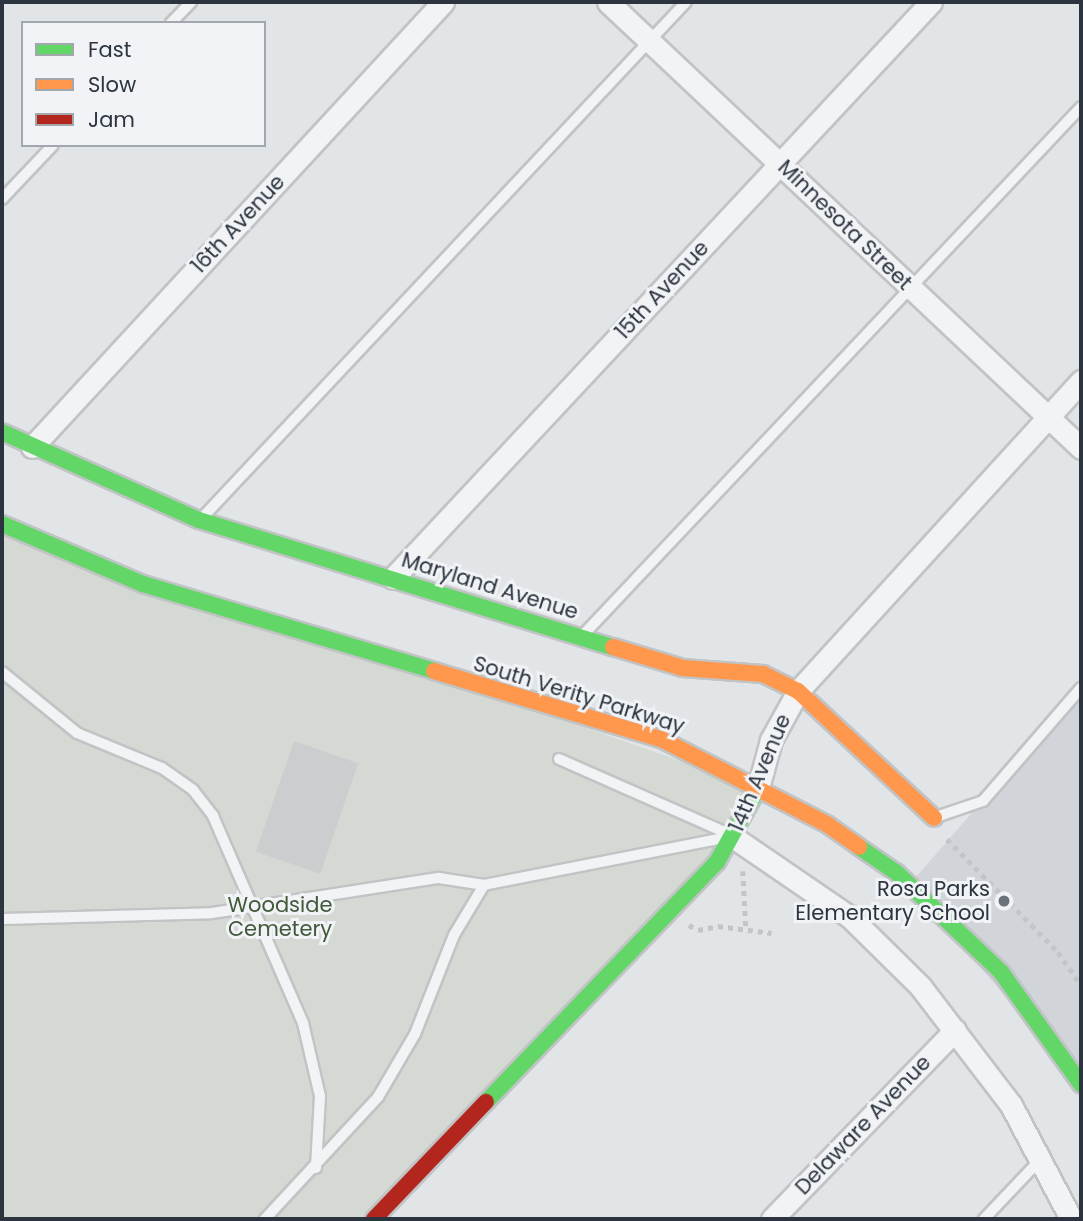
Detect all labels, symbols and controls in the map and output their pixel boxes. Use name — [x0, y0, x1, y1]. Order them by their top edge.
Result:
legend — [21, 21, 266, 147]
text: Fast — [88, 35, 131, 64]
text: Slow — [88, 70, 136, 99]
text: Jam — [88, 105, 135, 134]
street label: Minnesota Street — [773, 155, 917, 295]
street label: 16th Avenue — [186, 169, 290, 279]
street label: 15th Avenue — [610, 236, 714, 344]
street label: Maryland Avenue — [399, 547, 581, 625]
street label: South Verity Parkway — [470, 651, 688, 739]
street label: 14th Avenue — [724, 710, 796, 836]
place label: Rosa Parks Elementary School — [795, 876, 990, 926]
park label: Woodside Cemetery — [228, 892, 332, 942]
marker: Rosa Parks Elementary School — [996, 893, 1012, 909]
street label: Delaware Avenue — [790, 1050, 936, 1200]

